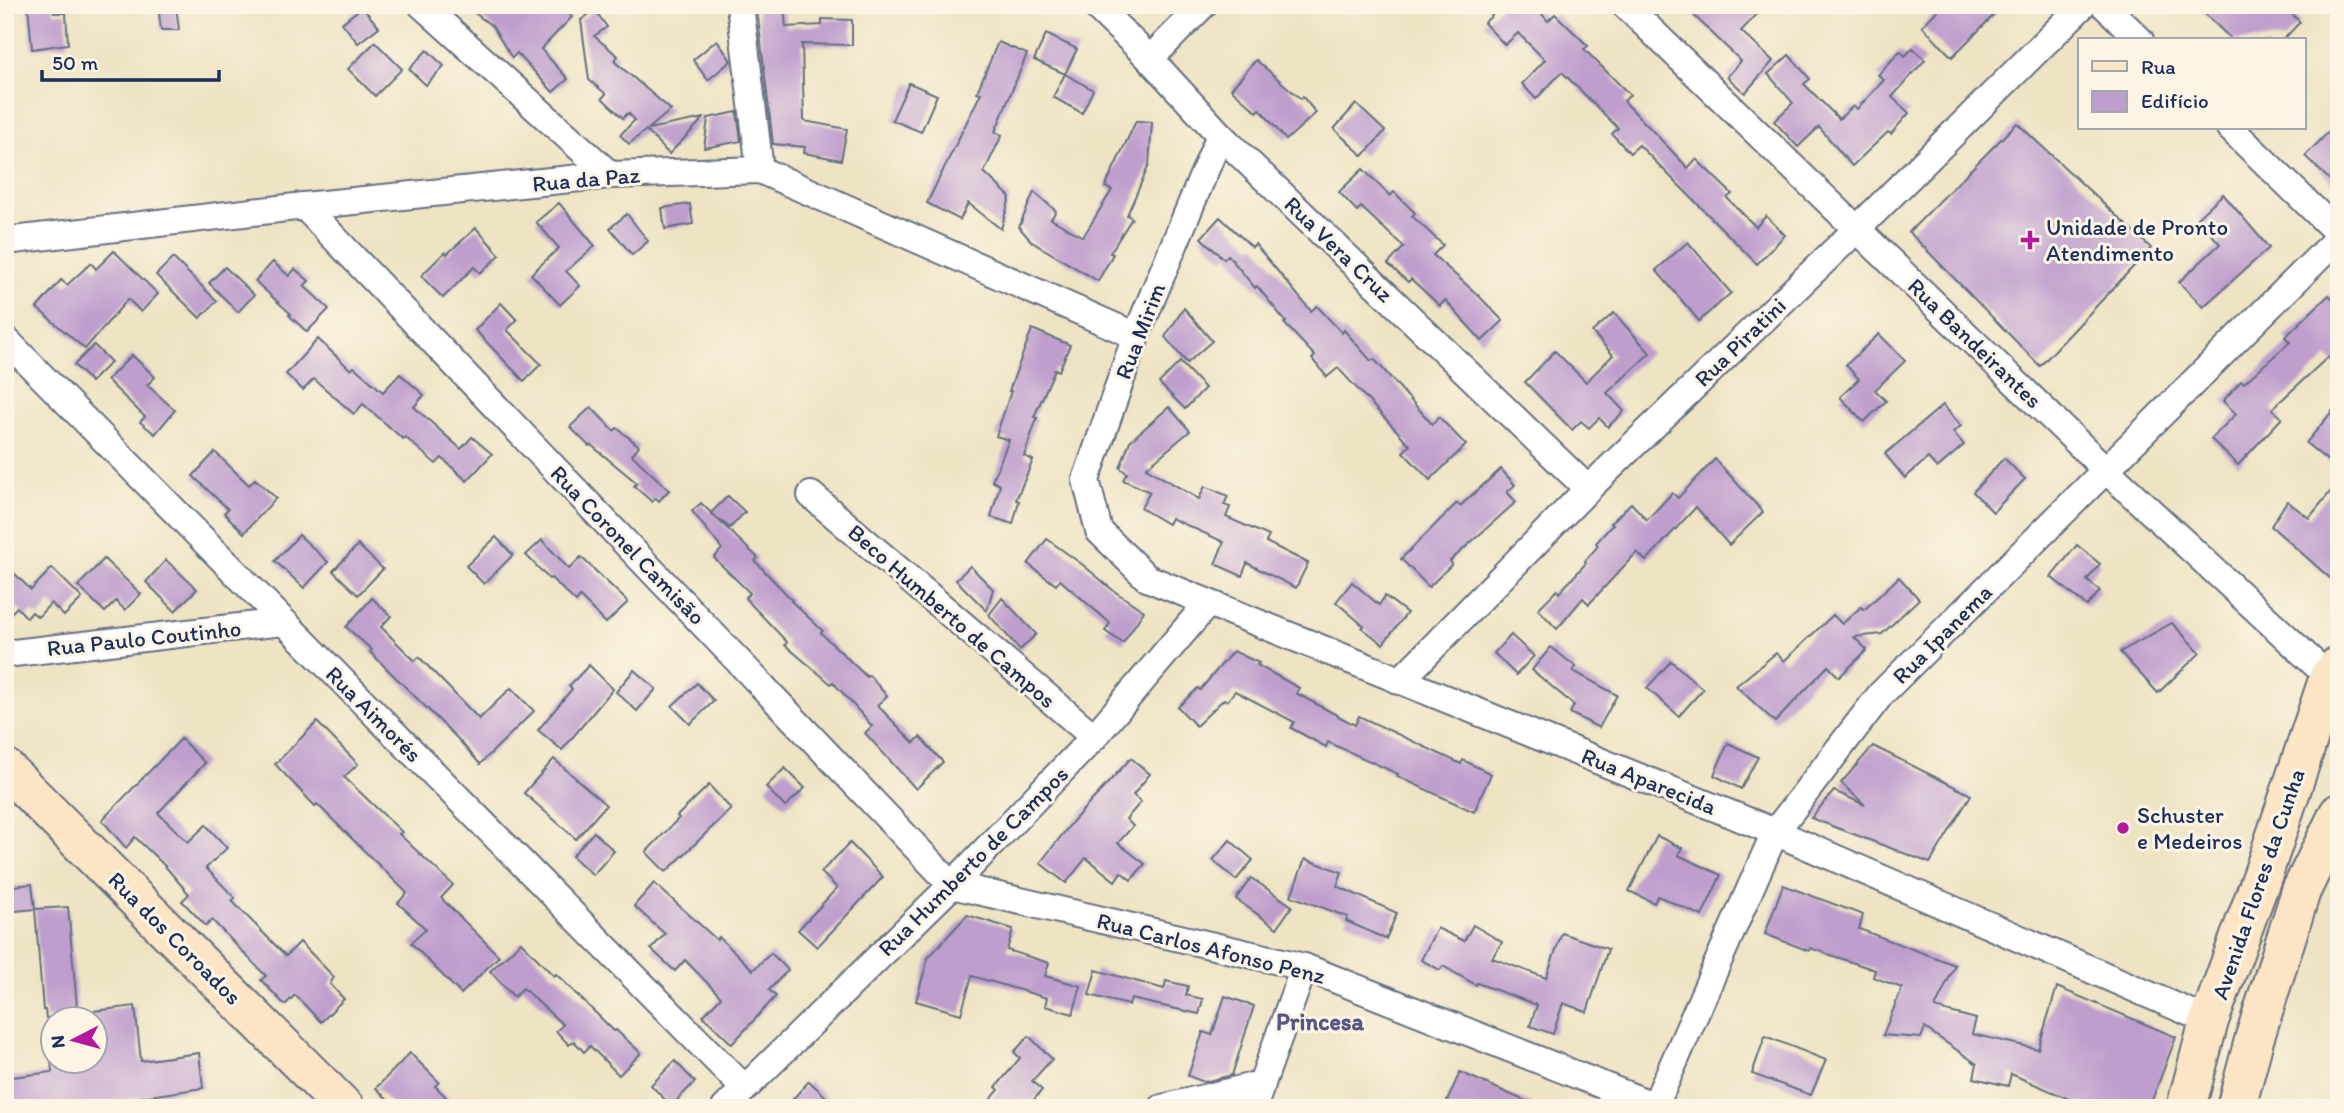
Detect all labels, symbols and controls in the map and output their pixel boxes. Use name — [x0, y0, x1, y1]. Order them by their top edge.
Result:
scale bar — [42, 38, 219, 82]
legend — [2078, 38, 2306, 130]
text: 50 m — [52, 50, 99, 75]
text: Rua — [2141, 54, 2176, 79]
text: Edifício — [2141, 88, 2209, 113]
street label: Rua da Paz — [531, 160, 641, 198]
street label: Rua Vera Cruz — [1279, 190, 1400, 308]
place label: Unidade de Pronto Atendimento — [2046, 213, 2228, 267]
marker: Unidade de Pronto Atendimento — [2020, 230, 2040, 250]
street label: Rua Bandeirantes — [1902, 272, 2048, 414]
street label: Rua Mirim — [1109, 278, 1171, 383]
street label: Rua Piratini — [1688, 291, 1792, 393]
street label: Rua Coronel Camisão — [545, 459, 711, 631]
street label: Beco Humberto de Campos — [842, 518, 1062, 714]
street label: Rua Ipanema — [1886, 578, 1998, 690]
street label: Rua Paulo Coutinho — [46, 614, 242, 662]
street label: Rua Aimorés — [320, 660, 428, 768]
street label: Rua Aparecida — [1578, 741, 1721, 821]
street label: Rua Humberto de Campos — [872, 760, 1074, 962]
street label: Avenida Flores da Cunha — [2205, 765, 2311, 1003]
place label: Schuster e Medeiros — [2137, 801, 2243, 855]
marker: Schuster e Medeiros — [2115, 820, 2131, 836]
street label: Rua dos Coroados — [103, 866, 247, 1010]
street label: Rua Carlos Afonso Penz — [1094, 906, 1329, 990]
north arrow — [38, 1004, 108, 1074]
district label: Princesa — [1276, 1007, 1365, 1036]
text: N — [45, 1034, 70, 1049]

